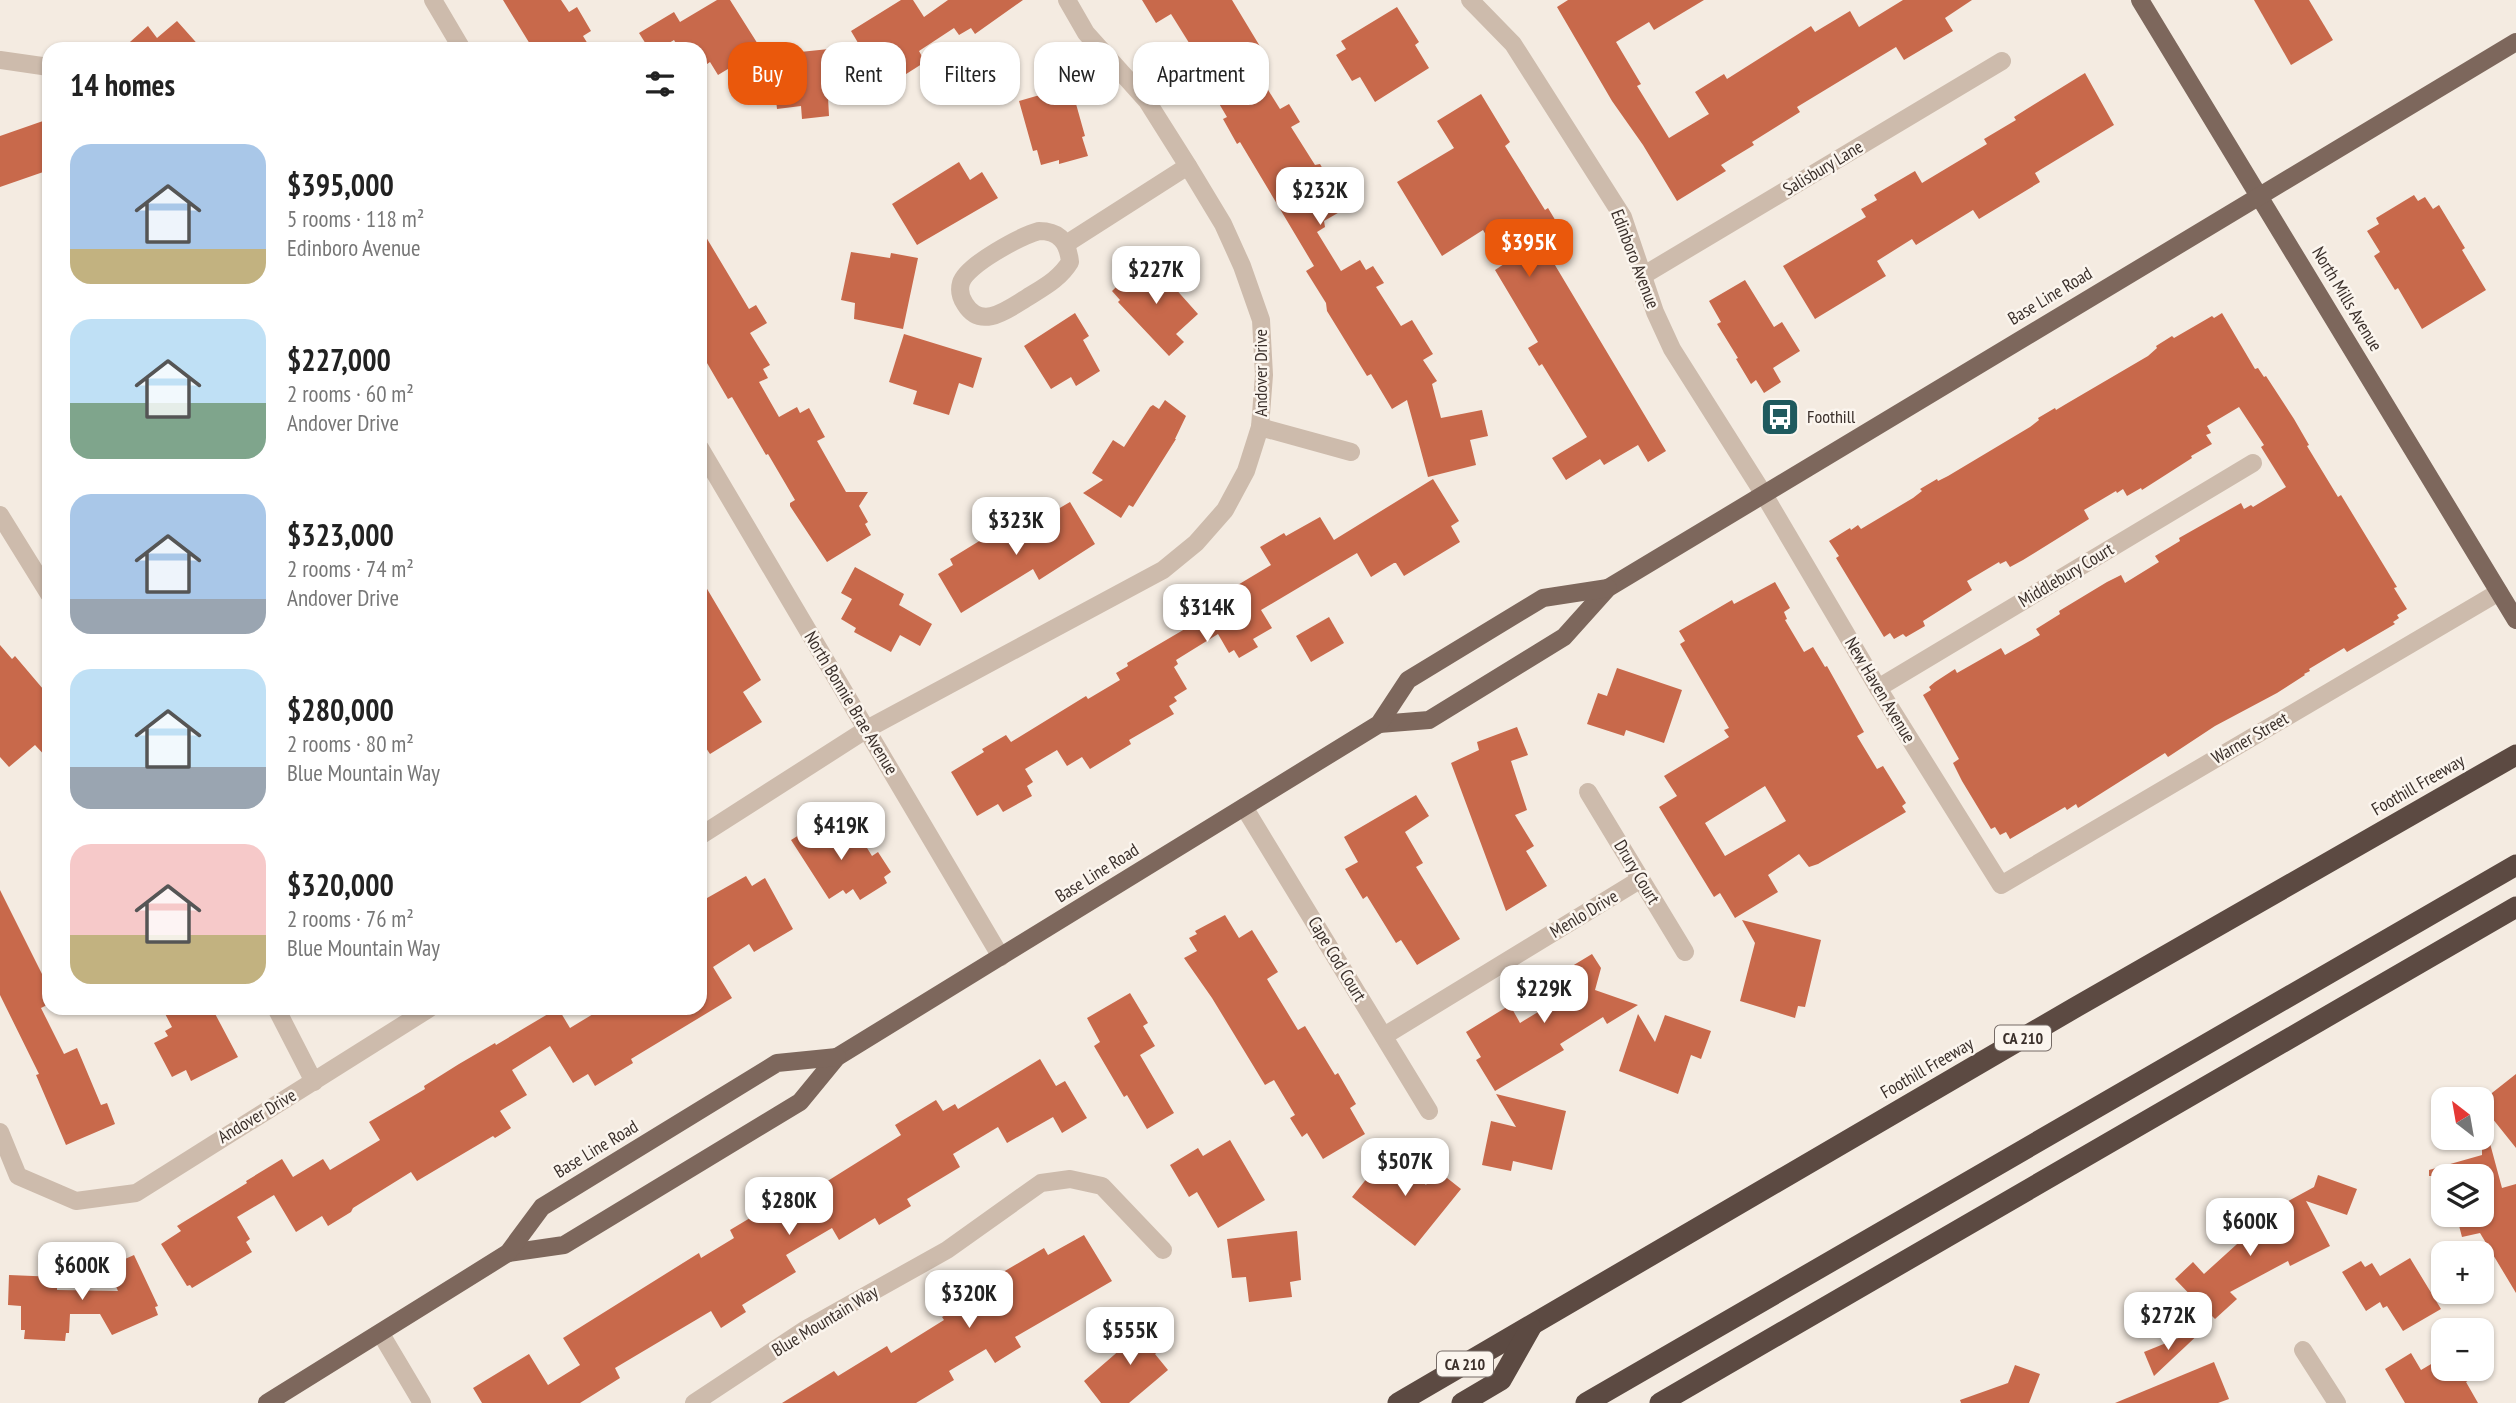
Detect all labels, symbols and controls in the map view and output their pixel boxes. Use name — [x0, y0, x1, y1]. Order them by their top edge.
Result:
chip: Buy — [728, 42, 807, 105]
chip: Rent — [821, 42, 906, 105]
chip: Filters — [920, 42, 1020, 105]
chip: New — [1034, 42, 1119, 105]
chip: Apartment — [1133, 42, 1269, 105]
text: 14 homes — [70, 65, 175, 104]
icon: filters — [641, 65, 679, 103]
street label: Salisbury Lane — [1778, 135, 1867, 200]
text: $395,000 — [287, 165, 394, 204]
pin: $232K — [1271, 168, 1369, 227]
icon: home — [126, 172, 210, 256]
text: $232K — [1292, 175, 1348, 204]
text: 5 rooms · 118 m² — [287, 204, 424, 233]
street label: Edinboro Avenue — [1606, 206, 1665, 312]
pin: $395K — [1480, 219, 1578, 279]
text: $395K — [1501, 227, 1557, 256]
text: Edinboro Avenue — [287, 233, 421, 262]
street label: North Mills Avenue — [2307, 242, 2388, 355]
pin: $227K — [1107, 246, 1205, 306]
text: $227K — [1128, 254, 1184, 283]
street label: Base Line Road — [2003, 261, 2096, 330]
street label: Andover Drive — [1249, 329, 1272, 417]
text: $227,000 — [287, 340, 391, 379]
icon: home — [126, 347, 210, 431]
text: 2 rooms · 60 m² — [287, 379, 414, 408]
bus stop icon: Foothill — [1759, 396, 1801, 438]
place label: Foothill — [1807, 405, 1856, 428]
text: Andover Drive — [287, 408, 399, 437]
pin: $323K — [967, 498, 1065, 557]
text: $323K — [988, 505, 1044, 534]
text: $323,000 — [287, 515, 394, 554]
icon: home — [126, 522, 210, 606]
street label: Middlebury Court — [2014, 537, 2117, 612]
text: 2 rooms · 74 m² — [287, 554, 414, 583]
text: Andover Drive — [287, 583, 399, 612]
pin: $314K — [1158, 584, 1256, 644]
text: $314K — [1179, 592, 1235, 621]
street label: North Bonnie Brae Avenue — [799, 627, 903, 779]
street label: New Haven Avenue — [1840, 633, 1921, 747]
text: $280,000 — [287, 690, 394, 729]
icon: home — [126, 697, 210, 781]
street label: Warner Street — [2207, 706, 2292, 769]
text: 2 rooms · 80 m² — [287, 729, 414, 758]
street label: Foothill Freeway — [2367, 749, 2469, 820]
text: Blue Mountain Way — [287, 758, 440, 787]
pin: $419K — [792, 802, 890, 862]
text: $419K — [813, 810, 869, 839]
street label: Drury Court — [1609, 835, 1666, 908]
street label: Base Line Road — [1051, 838, 1143, 907]
text: $320,000 — [287, 865, 394, 904]
icon: home — [126, 872, 210, 956]
street label: Menlo Drive — [1546, 884, 1622, 943]
text: 2 rooms · 76 m² — [287, 904, 414, 933]
street label: Cape Cod Court — [1303, 912, 1372, 1005]
text: Blue Mountain Way — [287, 933, 440, 962]
pin: $229K — [1495, 965, 1593, 1025]
text: $229K — [1516, 973, 1572, 1002]
road number: CA 210 — [1995, 1026, 2051, 1050]
street label: Foothill Freeway — [1876, 1032, 1978, 1103]
street label: Andover Drive — [213, 1083, 300, 1148]
north arrow — [2431, 1087, 2494, 1150]
map controls — [2431, 1087, 2494, 1381]
street label: Base Line Road — [549, 1114, 642, 1183]
pin: $507K — [1356, 1138, 1454, 1198]
text: $507K — [1377, 1146, 1433, 1175]
button: layers — [2431, 1164, 2494, 1227]
pin: $280K — [740, 1178, 838, 1237]
text: $280K — [761, 1185, 817, 1214]
pin: $600K — [2201, 1198, 2299, 1258]
text: $600K — [2222, 1206, 2278, 1235]
button: + — [2431, 1241, 2494, 1304]
pin: $600K — [33, 1242, 131, 1302]
text: $600K — [54, 1250, 110, 1279]
pin: $320K — [920, 1270, 1018, 1330]
text: $320K — [941, 1278, 997, 1307]
street label: Blue Mountain Way — [768, 1280, 882, 1361]
pin: $272K — [2119, 1292, 2217, 1352]
text: $272K — [2140, 1300, 2196, 1329]
pin: $555K — [1081, 1308, 1179, 1367]
text: $555K — [1102, 1315, 1158, 1344]
button: − — [2431, 1318, 2494, 1381]
road number: CA 210 — [1437, 1352, 1493, 1376]

